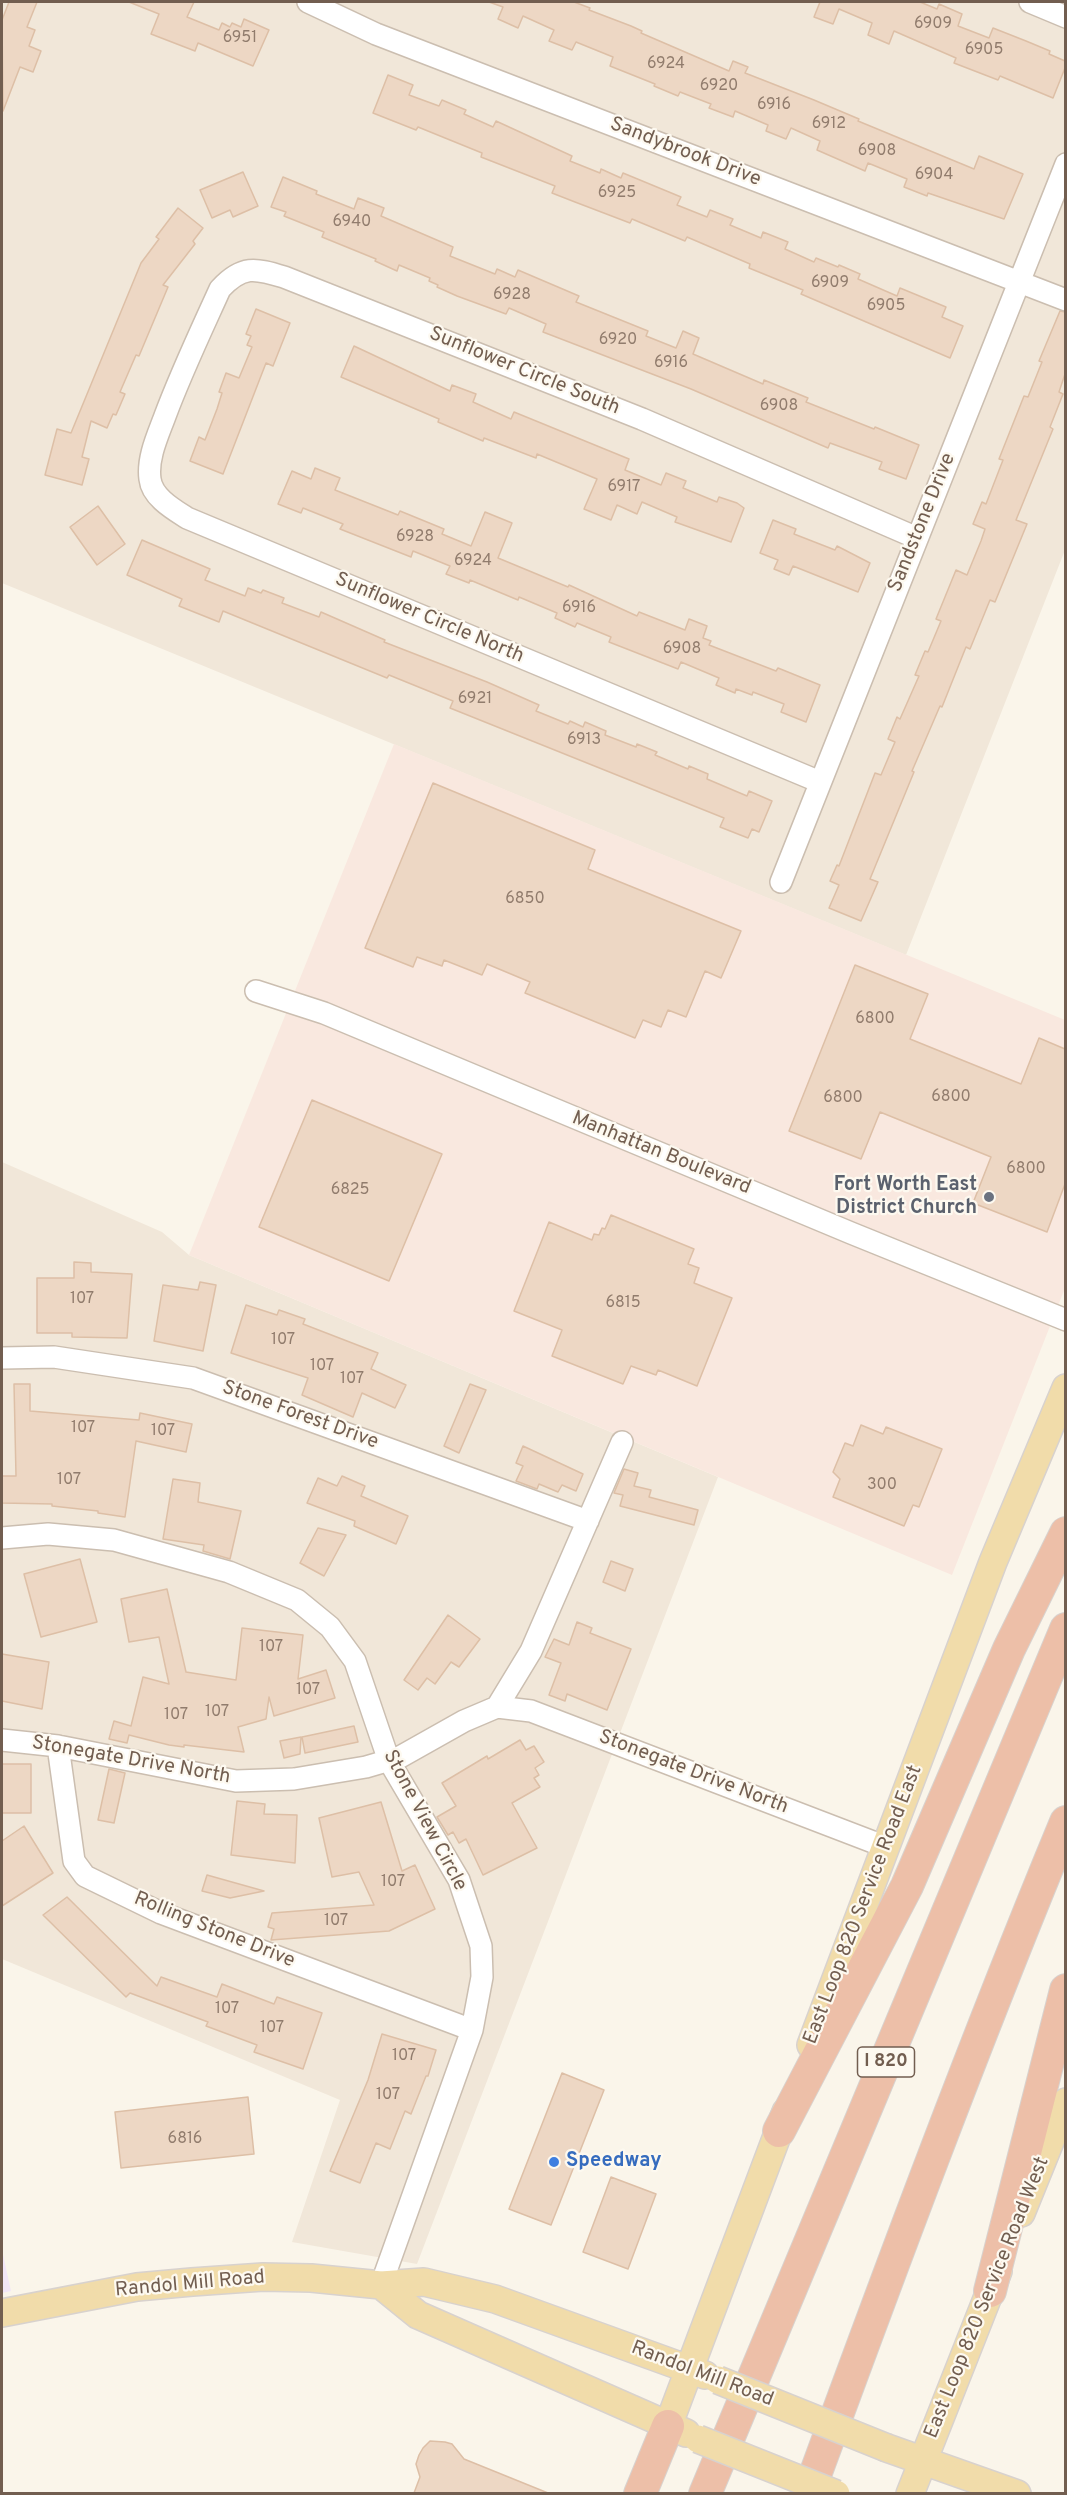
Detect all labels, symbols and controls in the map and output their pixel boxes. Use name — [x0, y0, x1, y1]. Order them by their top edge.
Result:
house number: 6909 — [914, 15, 952, 35]
house number: 6951 — [223, 29, 257, 49]
house number: 6905 — [965, 41, 1003, 61]
house number: 6924 — [647, 55, 685, 75]
house number: 6920 — [700, 77, 738, 97]
house number: 6916 — [757, 96, 791, 116]
street label: Sandybrook Drive — [606, 113, 764, 193]
house number: 6912 — [812, 115, 846, 135]
house number: 6908 — [858, 142, 896, 162]
house number: 6904 — [915, 166, 953, 186]
house number: 6925 — [598, 184, 636, 204]
house number: 6940 — [333, 213, 371, 233]
house number: 6909 — [811, 274, 849, 294]
house number: 6928 — [493, 286, 531, 306]
house number: 6905 — [867, 297, 905, 317]
street label: Sunflower Circle South — [425, 323, 623, 421]
house number: 6920 — [599, 331, 637, 351]
house number: 6916 — [654, 354, 688, 374]
house number: 6908 — [760, 397, 798, 417]
street label: Sandstone Drive — [884, 450, 962, 596]
house number: 6917 — [608, 478, 640, 498]
house number: 6928 — [396, 528, 434, 548]
house number: 6924 — [454, 552, 492, 572]
street label: Sunflower Circle North — [331, 568, 527, 670]
house number: 6916 — [562, 599, 596, 619]
house number: 6908 — [663, 640, 701, 660]
house number: 6921 — [458, 690, 492, 710]
house number: 6913 — [567, 731, 601, 751]
house number: 6850 — [505, 890, 545, 910]
house number: 6800 — [855, 1010, 895, 1030]
house number: 6800 — [931, 1088, 971, 1108]
house number: 6800 — [823, 1089, 863, 1109]
street label: Manhattan Boulevard — [568, 1107, 754, 1201]
house number: 6800 — [1006, 1160, 1046, 1180]
place label: Fort Worth East District Church — [834, 1174, 977, 1221]
house number: 6825 — [331, 1181, 369, 1201]
marker: Fort Worth East District Church — [982, 1190, 996, 1204]
house number: 107 — [70, 1290, 94, 1310]
house number: 6815 — [605, 1294, 641, 1314]
house number: 107 — [271, 1331, 295, 1351]
house number: 107 — [310, 1357, 334, 1377]
house number: 107 — [340, 1370, 364, 1390]
street label: Stone Forest Drive — [219, 1377, 381, 1455]
house number: 107 — [71, 1419, 95, 1439]
house number: 107 — [151, 1422, 175, 1442]
house number: 107 — [57, 1471, 81, 1491]
house number: 300 — [867, 1476, 897, 1496]
house number: 107 — [259, 1638, 283, 1658]
house number: 107 — [296, 1681, 320, 1701]
house number: 107 — [205, 1703, 229, 1723]
house number: 107 — [164, 1706, 188, 1726]
street label: Stonegate Drive North — [595, 1726, 791, 1820]
street label: Stonegate Drive North — [30, 1732, 232, 1790]
street label: Stone View Circle — [377, 1746, 471, 1896]
street label: East Loop 820 Service Road East — [800, 1762, 928, 2048]
house number: 107 — [381, 1873, 405, 1893]
street label: Rolling Stone Drive — [130, 1888, 298, 1974]
house number: 107 — [324, 1912, 348, 1932]
house number: 107 — [215, 2000, 239, 2020]
house number: 107 — [260, 2019, 284, 2039]
house number: 107 — [392, 2047, 416, 2067]
road number: I 820 — [858, 2047, 914, 2077]
house number: 107 — [376, 2086, 400, 2106]
house number: 6816 — [168, 2130, 202, 2150]
place label: Speedway — [566, 2150, 662, 2174]
street label: East Loop 820 Service Road West — [920, 2154, 1056, 2442]
marker: Speedway — [547, 2155, 561, 2169]
street label: Randol Mill Road — [114, 2266, 266, 2304]
street label: Randol Mill Road — [627, 2337, 777, 2413]

